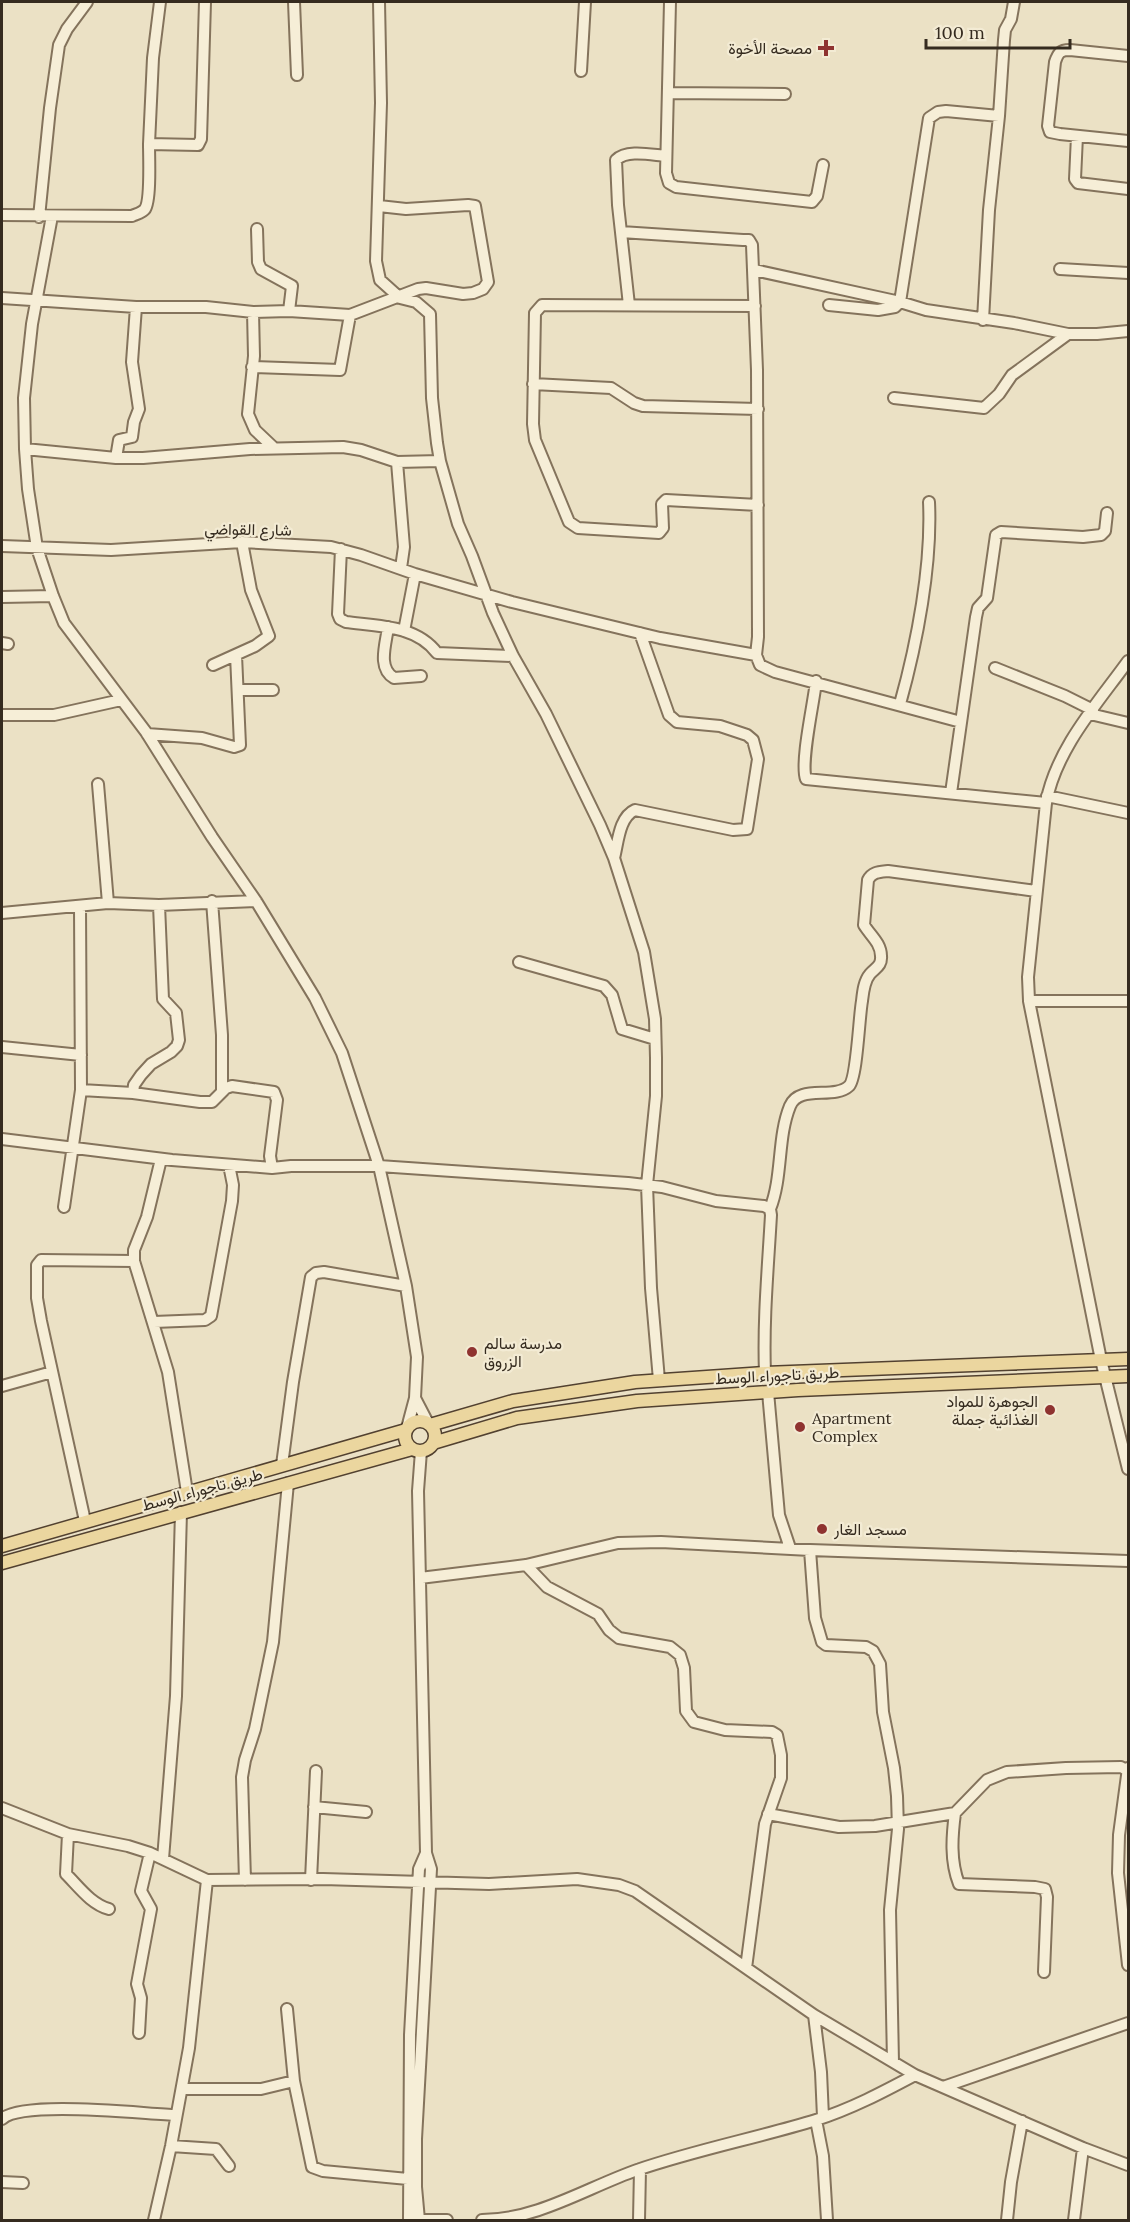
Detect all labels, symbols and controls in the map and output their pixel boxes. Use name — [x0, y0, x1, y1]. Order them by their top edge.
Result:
scale bar — [926, 12, 1070, 50]
text: 100 m — [935, 21, 985, 44]
place label: مصحة الأخوة — [728, 38, 812, 59]
marker: مصحة الأخوة — [817, 39, 835, 57]
street label: شارع القواضي — [204, 518, 292, 544]
place label: مدرسة سالم الزروق — [484, 1333, 562, 1372]
marker: مدرسة سالم الزروق — [465, 1345, 479, 1359]
street label: طريق تاجوراء الوسط — [714, 1362, 840, 1389]
place label: الجوهرة للمواد الغذائية جملة — [947, 1391, 1038, 1429]
marker: الجوهرة للمواد الغذائية جملة — [1043, 1403, 1057, 1417]
place label: Apartment Complex — [811, 1408, 893, 1446]
marker: Apartment Complex — [793, 1420, 807, 1434]
street label: طريق تاجوراء الوسط — [139, 1463, 265, 1516]
place label: مسجد الغار — [833, 1519, 907, 1540]
marker: مسجد الغار — [815, 1522, 829, 1536]

